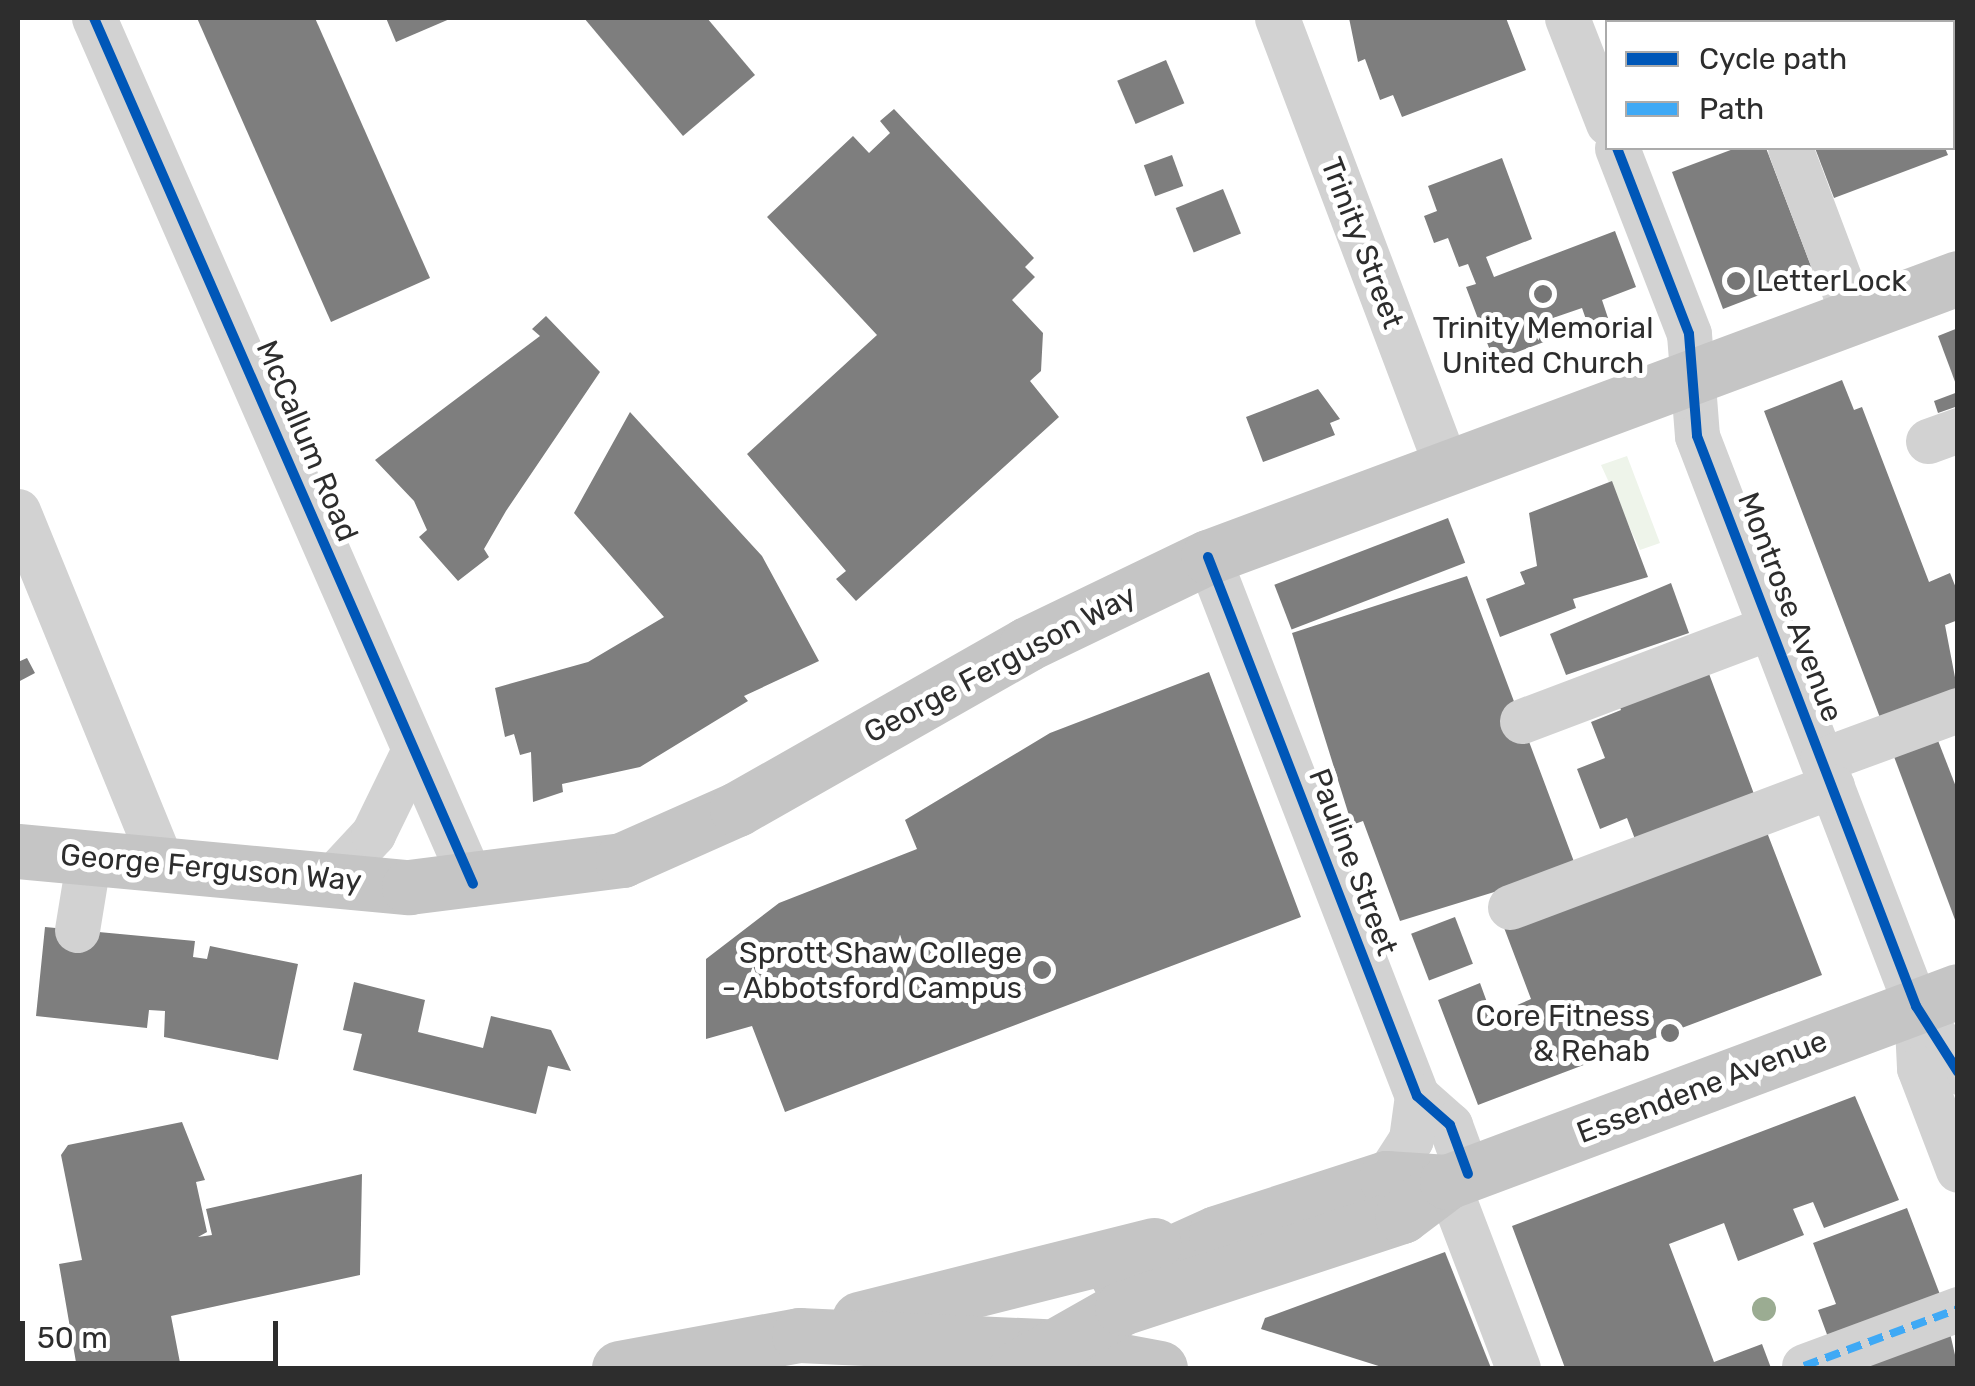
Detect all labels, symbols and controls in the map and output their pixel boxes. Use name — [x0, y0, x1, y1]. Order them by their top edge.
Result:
legend — [1605, 20, 1955, 150]
text: Cycle path — [1699, 41, 1847, 77]
text: Path — [1699, 91, 1764, 127]
street label: Trinity Street — [1313, 152, 1411, 334]
place label: LetterLock — [1756, 263, 1907, 299]
marker: LetterLock — [1725, 270, 1747, 292]
marker: Trinity Memorial United Church — [1532, 283, 1554, 305]
place label: Trinity Memorial United Church — [1432, 310, 1654, 380]
street label: McCallum Road — [248, 335, 366, 547]
street label: Montrose Avenue — [1730, 487, 1850, 727]
street label: George Ferguson Way — [858, 577, 1142, 751]
street label: Pauline Street — [1301, 763, 1405, 961]
street label: George Ferguson Way — [59, 837, 363, 899]
place label: Sprott Shaw College - Abbotsford Campus — [721, 935, 1022, 1006]
marker: Sprott Shaw College - Abbotsford Campus — [1031, 959, 1053, 981]
place label: Core Fitness & Rehab — [1475, 998, 1650, 1068]
marker: Core Fitness & Rehab — [1659, 1022, 1681, 1044]
street label: Essendene Avenue — [1571, 1023, 1833, 1151]
scale bar — [25, 1301, 282, 1363]
text: 50 m — [37, 1320, 108, 1356]

